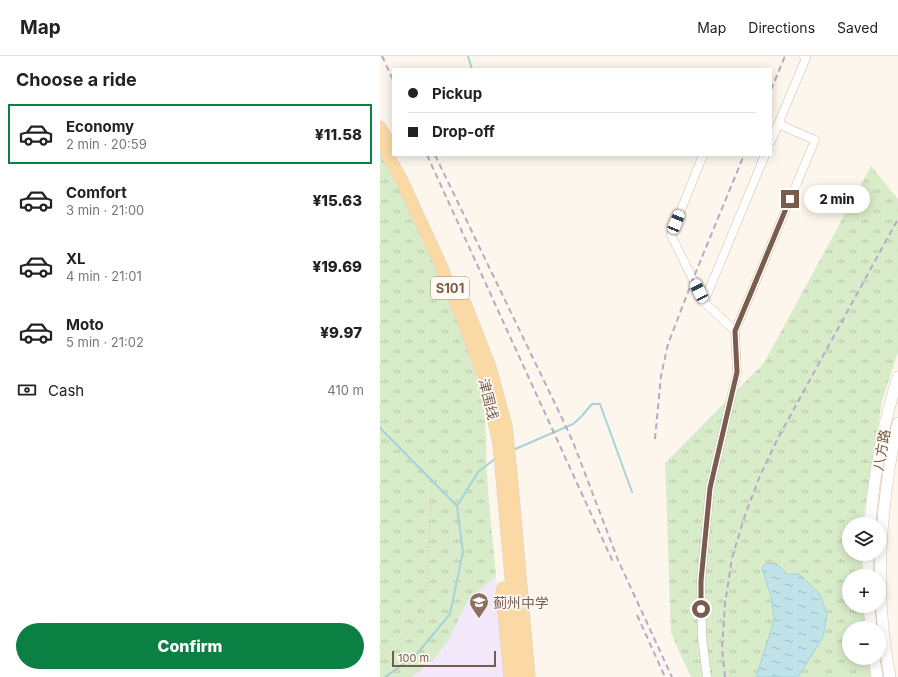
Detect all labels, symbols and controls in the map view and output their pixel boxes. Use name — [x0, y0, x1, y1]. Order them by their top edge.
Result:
text: Map — [20, 16, 61, 39]
text: Map — [697, 19, 726, 36]
text: Directions — [748, 19, 815, 36]
text: Saved — [837, 19, 878, 36]
text: Choose a ride — [16, 69, 137, 90]
text: Pickup — [432, 84, 482, 103]
icon: car — [18, 116, 54, 152]
text: Economy — [66, 117, 134, 136]
text: Drop-off — [432, 122, 495, 141]
text: ¥11.58 — [315, 125, 362, 144]
text: 2 min · 20:59 — [66, 136, 147, 152]
icon: car — [18, 182, 54, 218]
text: Comfort — [66, 183, 127, 202]
callout: 2 min — [804, 185, 870, 213]
route end — [781, 190, 799, 208]
text: ¥15.63 — [313, 191, 362, 210]
text: 2 min — [819, 191, 855, 207]
text: 3 min · 21:00 — [66, 202, 144, 218]
car — [666, 209, 686, 235]
icon: car — [18, 248, 54, 284]
text: XL — [66, 249, 86, 268]
text: ¥19.69 — [313, 257, 362, 276]
text: 4 min · 21:01 — [66, 268, 142, 284]
road number: S101 — [431, 277, 469, 299]
car — [688, 278, 710, 304]
icon: car — [18, 314, 54, 350]
text: Moto — [66, 315, 104, 334]
text: ¥9.97 — [320, 323, 362, 342]
text: 5 min · 21:02 — [66, 334, 144, 350]
street label: 津围线 — [476, 377, 502, 421]
icon: cash — [16, 379, 38, 401]
text: Cash — [48, 381, 84, 400]
text: 410 m — [327, 382, 364, 398]
street label: 八方路 — [869, 428, 893, 472]
map controls — [842, 517, 886, 665]
button: layers — [842, 517, 886, 561]
button: + — [842, 569, 886, 613]
school or university icon: 蓟州中学 — [468, 591, 490, 619]
place label: 蓟州中学 — [493, 594, 549, 611]
route start — [692, 600, 710, 618]
button: − — [842, 621, 886, 665]
button: Confirm — [16, 623, 364, 669]
scale bar — [392, 649, 496, 668]
text: 100 m — [398, 651, 429, 665]

